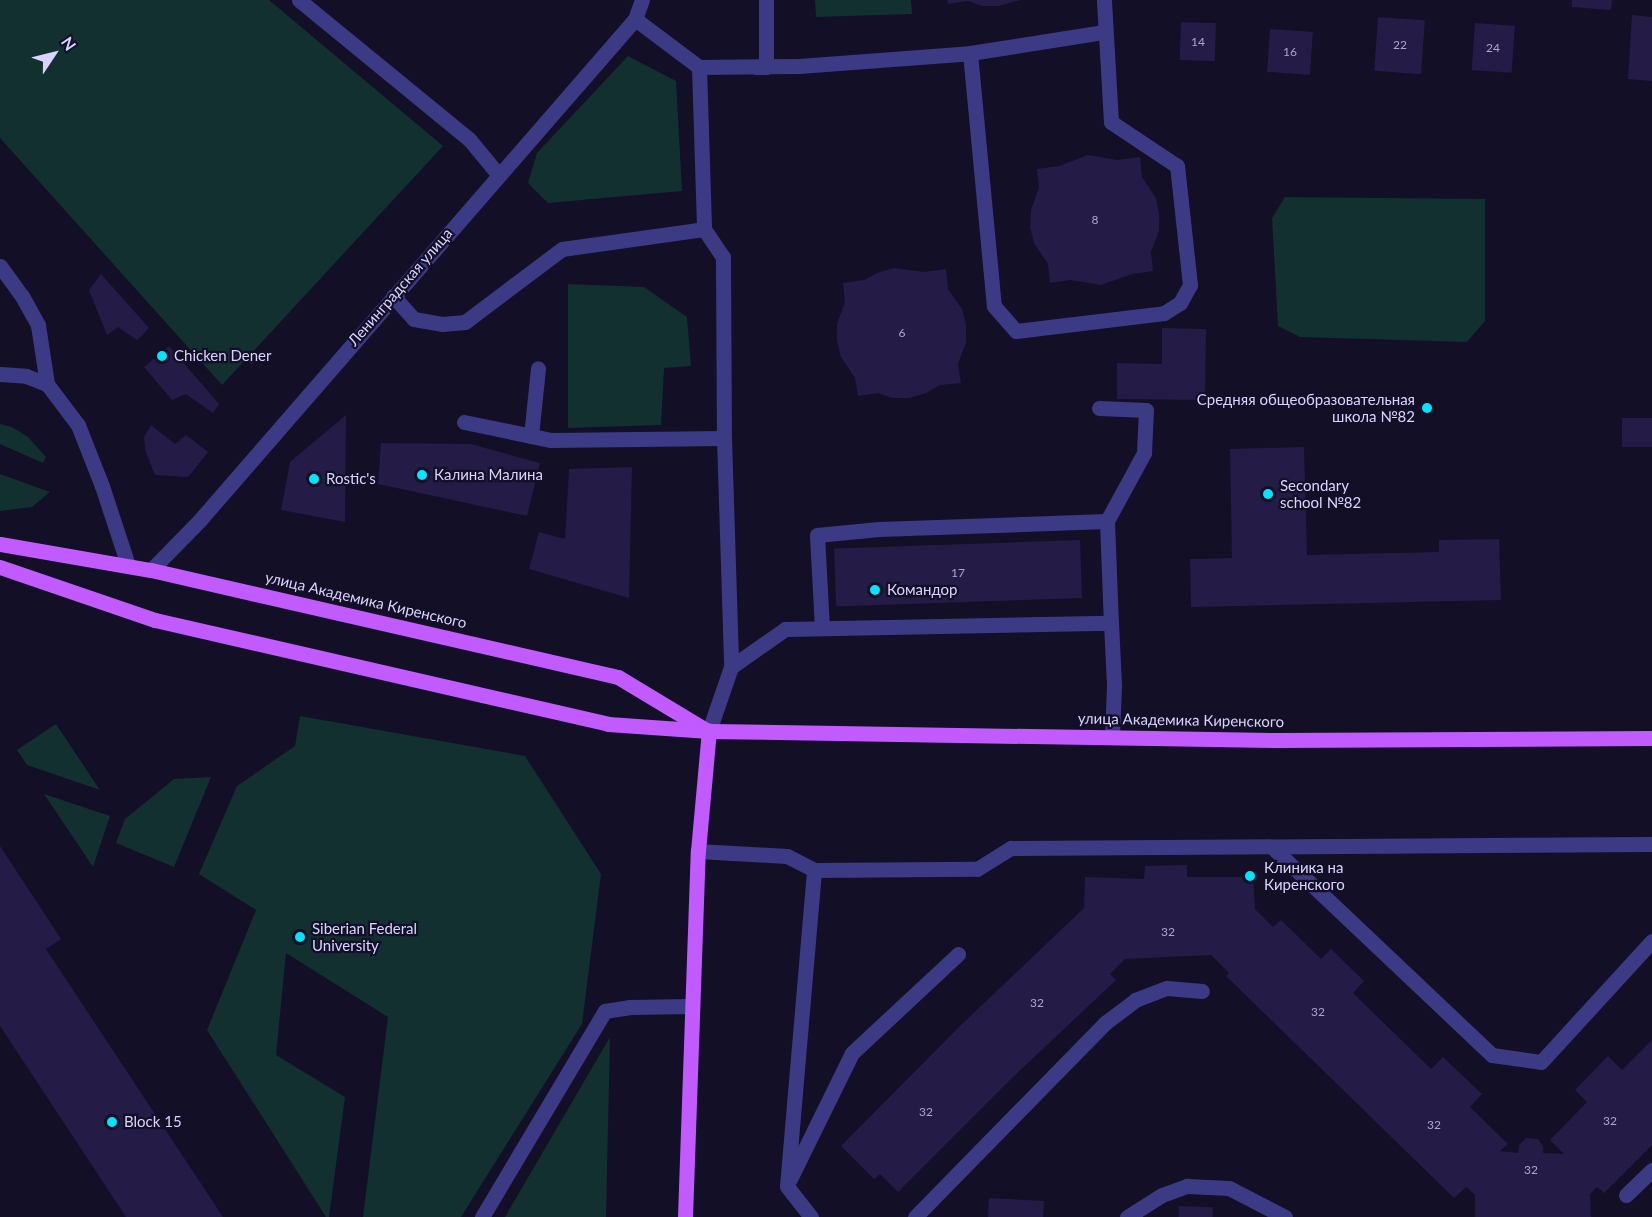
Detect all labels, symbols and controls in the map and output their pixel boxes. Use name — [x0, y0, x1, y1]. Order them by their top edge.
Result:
north arrow — [24, 24, 84, 84]
text: N — [58, 33, 80, 54]
house number: 14 — [1191, 35, 1205, 49]
house number: 22 — [1393, 38, 1407, 52]
house number: 24 — [1486, 41, 1500, 55]
house number: 16 — [1283, 45, 1297, 59]
house number: 8 — [1092, 213, 1098, 227]
street label: Ленинградская улица — [344, 225, 456, 349]
house number: 6 — [899, 326, 905, 340]
place label: Chicken Dener — [174, 347, 271, 365]
marker: Chicken Dener — [155, 349, 169, 363]
place label: Средняя общеобразовательная школа №82 — [1197, 390, 1415, 425]
marker: Средняя общеобразовательная школа №82 — [1420, 401, 1434, 415]
place label: Калина Малина — [434, 466, 543, 484]
marker: Калина Малина — [415, 468, 429, 482]
place label: Rostic's — [326, 470, 376, 488]
marker: Rostic's — [307, 472, 321, 486]
place label: Secondary school №82 — [1280, 476, 1361, 511]
marker: Secondary school №82 — [1261, 487, 1275, 501]
house number: 17 — [951, 566, 965, 580]
street label: улица Академика Киренского — [263, 568, 469, 632]
place label: Командор — [887, 581, 958, 599]
marker: Командор — [868, 583, 882, 597]
street label: улица Академика Киренского — [1078, 709, 1284, 731]
place label: Клиника на Киренского — [1264, 858, 1345, 893]
marker: Клиника на Киренского — [1241, 867, 1259, 885]
place label: Siberian Federal University — [312, 919, 417, 954]
house number: 32 — [1161, 925, 1175, 939]
marker: Siberian Federal University — [293, 930, 307, 944]
house number: 32 — [1030, 996, 1044, 1010]
house number: 32 — [1311, 1005, 1325, 1019]
house number: 32 — [919, 1105, 933, 1119]
place label: Block 15 — [124, 1113, 182, 1131]
house number: 32 — [1603, 1114, 1617, 1128]
marker: Block 15 — [105, 1115, 119, 1129]
house number: 32 — [1427, 1118, 1441, 1132]
house number: 32 — [1524, 1163, 1538, 1177]

